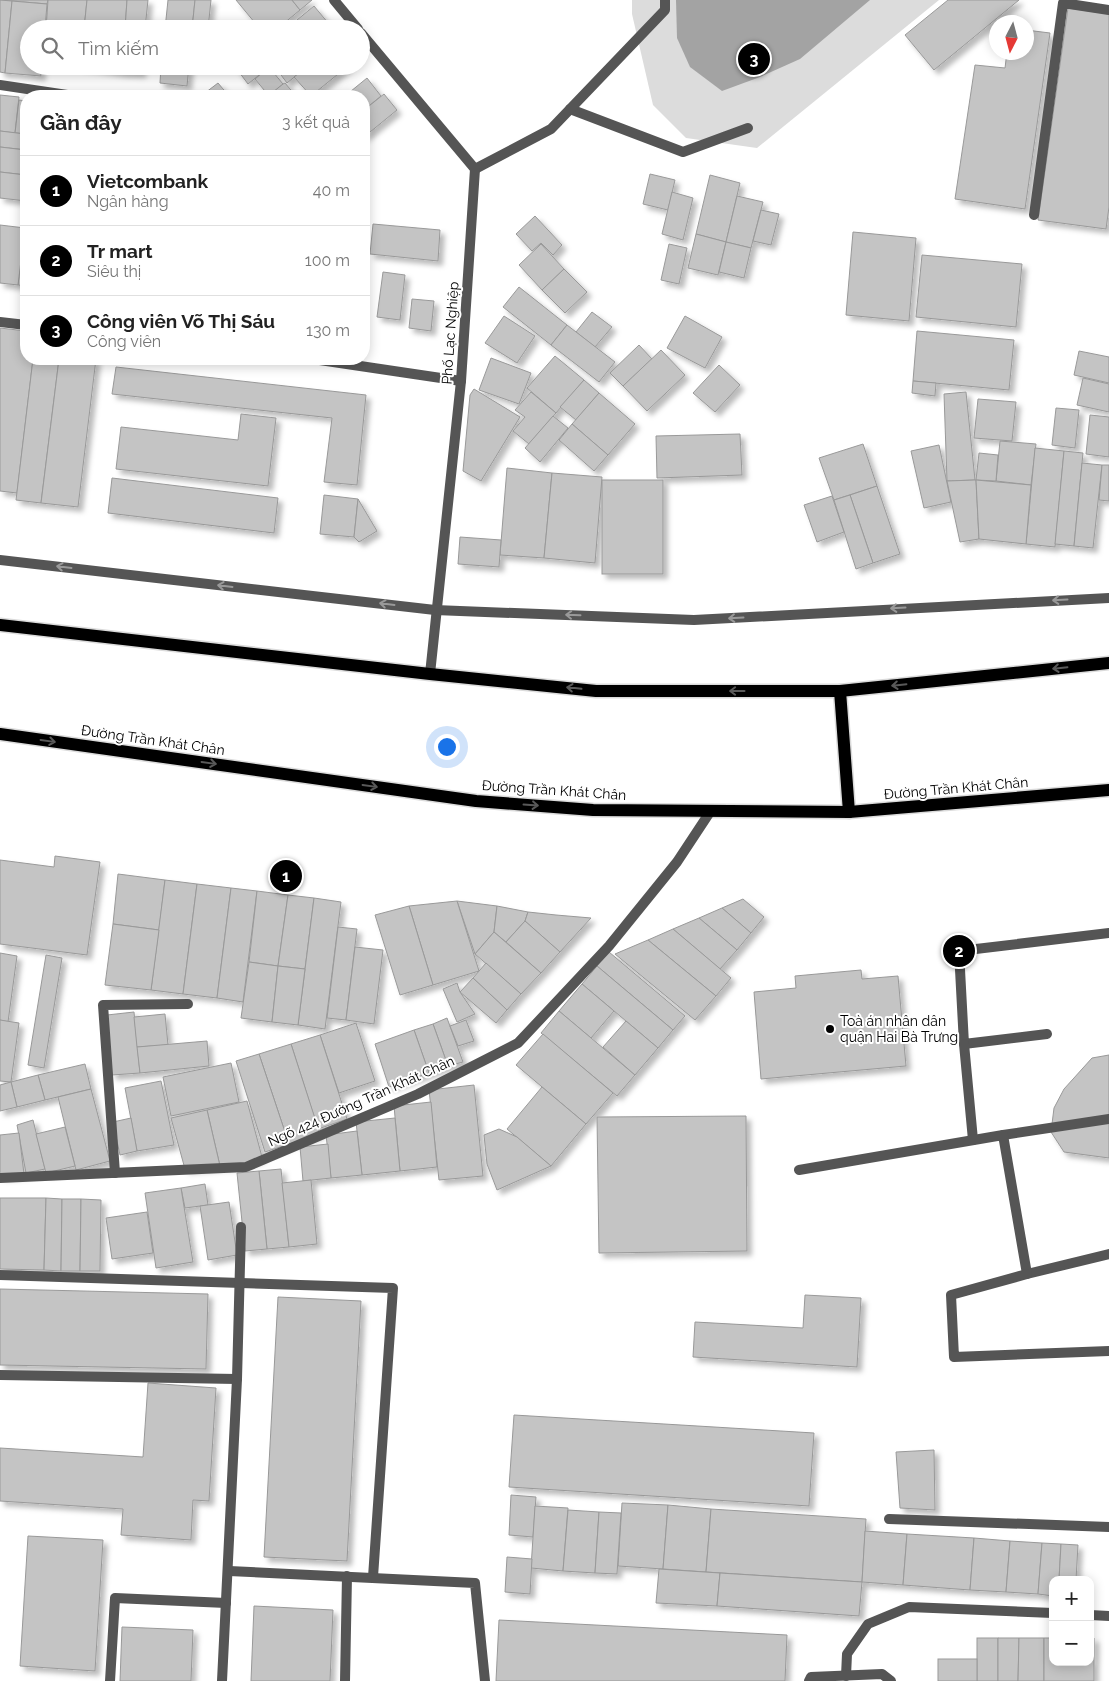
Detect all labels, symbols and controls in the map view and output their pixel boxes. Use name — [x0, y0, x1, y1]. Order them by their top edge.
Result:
north arrow — [989, 15, 1034, 60]
search box — [20, 20, 370, 75]
icon: search — [38, 34, 66, 62]
text: Tìm kiếm — [78, 37, 159, 59]
pin: 3 — [738, 40, 770, 78]
text: Gần đây — [40, 110, 122, 135]
text: 3 kết quả — [282, 113, 350, 132]
text: Vietcombank — [87, 170, 208, 192]
text: 1 — [52, 181, 60, 200]
text: 40 m — [313, 181, 350, 200]
text: Ngân hàng — [87, 192, 169, 211]
text: Tr mart — [87, 240, 153, 262]
text: 2 — [51, 251, 61, 270]
text: 100 m — [305, 251, 350, 270]
text: Siêu thị — [87, 262, 141, 281]
street label: Phố Lạc Nghiệp — [438, 281, 462, 385]
text: Công viên Võ Thị Sáu — [87, 310, 275, 332]
text: 3 — [52, 321, 60, 340]
text: 130 m — [306, 321, 350, 340]
text: Công viên — [87, 332, 161, 351]
one-way arrow — [56, 562, 72, 572]
one-way arrow — [218, 581, 234, 591]
one-way arrow — [1053, 596, 1069, 605]
one-way arrow — [379, 599, 395, 609]
one-way arrow — [890, 604, 906, 613]
one-way arrow — [566, 611, 582, 620]
one-way arrow — [728, 613, 744, 622]
one-way arrow — [1053, 663, 1069, 673]
one-way arrow — [891, 680, 907, 689]
one-way arrow — [567, 684, 583, 693]
one-way arrow — [729, 686, 745, 696]
street label: Đường Trần Khát Chân — [80, 722, 226, 758]
your location — [434, 734, 460, 760]
one-way arrow — [40, 736, 56, 746]
one-way arrow — [201, 758, 217, 768]
street label: Đường Trần Khát Chân — [883, 774, 1029, 802]
street label: Đường Trần Khát Chân — [481, 777, 627, 803]
one-way arrow — [362, 781, 378, 791]
one-way arrow — [523, 800, 539, 810]
pin: 1 — [270, 857, 302, 895]
pin: 2 — [943, 932, 975, 970]
place label: Toà án nhân dân quận Hai Bà Trưng — [840, 1013, 958, 1045]
marker: Toà án nhân dân quận Hai Bà Trưng — [824, 1023, 836, 1035]
street label: Ngõ 424 Đường Trần Khát Chân — [265, 1053, 457, 1149]
map controls — [1049, 1576, 1094, 1666]
button: + — [1049, 1576, 1094, 1621]
button: − — [1049, 1621, 1094, 1666]

